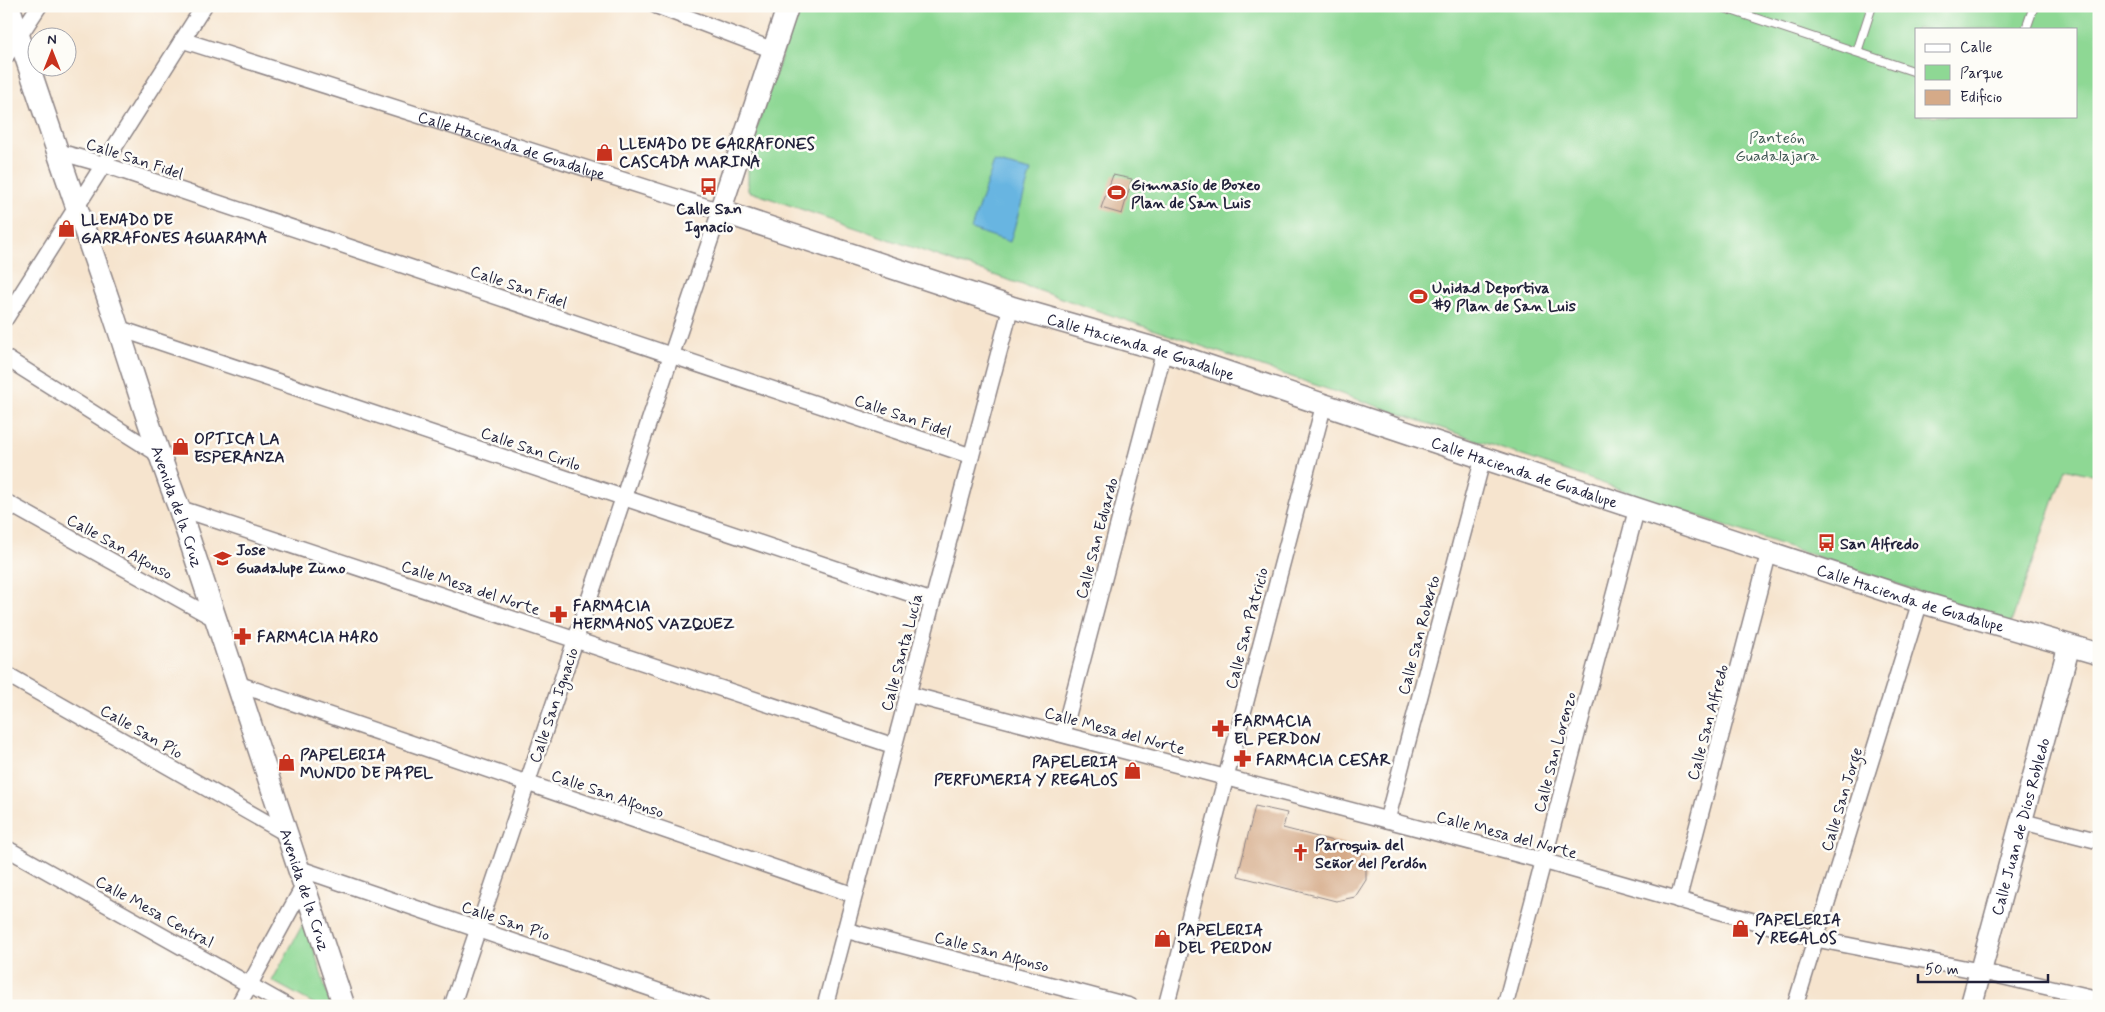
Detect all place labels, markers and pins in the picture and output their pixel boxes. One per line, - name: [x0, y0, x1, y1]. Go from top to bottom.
- place label: LLENADO DE GARRAFONES CASCADA MARINA: [619, 134, 816, 173]
- shop icon: LLENADO DE GARRAFONES CASCADA MARINA: [595, 142, 615, 162]
- place label: Gimnasio de Boxeo Plan de San Luis: [1131, 175, 1261, 214]
- bus stop icon: Calle San Ignacio: [699, 176, 719, 196]
- sports icon: Gimnasio de Boxeo Plan de San Luis: [1107, 183, 1127, 203]
- place label: Calle San Ignacio: [676, 199, 742, 239]
- place label: LLENADO DE GARRAFONES AGUARAMA: [81, 210, 268, 249]
- shop icon: LLENADO DE GARRAFONES AGUARAMA: [57, 218, 77, 238]
- place label: Unidad Deportiva #9 Plan de San Luis: [1431, 278, 1576, 317]
- sports icon: Unidad Deportiva #9 Plan de San Luis: [1408, 286, 1428, 306]
- place label: OPTICA LA ESPERANZA: [194, 429, 285, 468]
- shop icon: OPTICA LA ESPERANZA: [170, 437, 190, 457]
- bus stop icon: San Alfredo: [1816, 533, 1836, 553]
- place label: San Alfredo: [1840, 534, 1919, 555]
- place label: Jose Guadalupe Zuno: [236, 540, 346, 579]
- school or university icon: Jose Guadalupe Zuno: [212, 548, 232, 568]
- place label: FARMACIA HERMANOS VAZQUEZ: [573, 596, 735, 635]
- pharmacy icon: FARMACIA HERMANOS VAZQUEZ: [549, 604, 569, 624]
- pharmacy icon: FARMACIA HARO: [233, 626, 253, 646]
- place label: FARMACIA HARO: [257, 627, 379, 648]
- place label: FARMACIA EL PERDON: [1234, 711, 1321, 750]
- pharmacy icon: FARMACIA EL PERDON: [1210, 719, 1230, 739]
- place label: PAPELERIA MUND0 DE PAPEL: [300, 745, 434, 784]
- pharmacy icon: FARMACIA CESAR: [1232, 749, 1252, 769]
- place label: FARMACIA CESAR: [1256, 750, 1390, 771]
- place label: PAPELERIA PERFUMERIA Y REGALOS: [934, 752, 1119, 791]
- shop icon: PAPELERIA MUND0 DE PAPEL: [276, 753, 296, 773]
- shop icon: PAPELERIA PERFUMERIA Y REGALOS: [1122, 760, 1142, 780]
- place label: Parroquia del Señor del Perdón: [1315, 835, 1427, 874]
- church icon: Parroquia del Señor del Perdón: [1291, 843, 1311, 863]
- place label: PAPELERIA Y REGALOS: [1755, 910, 1841, 949]
- shop icon: PAPELERIA Y REGALOS: [1731, 918, 1751, 938]
- place label: PAPELERIA DEL PERDON: [1177, 920, 1272, 959]
- shop icon: PAPELERIA DEL PERDON: [1153, 928, 1173, 948]

